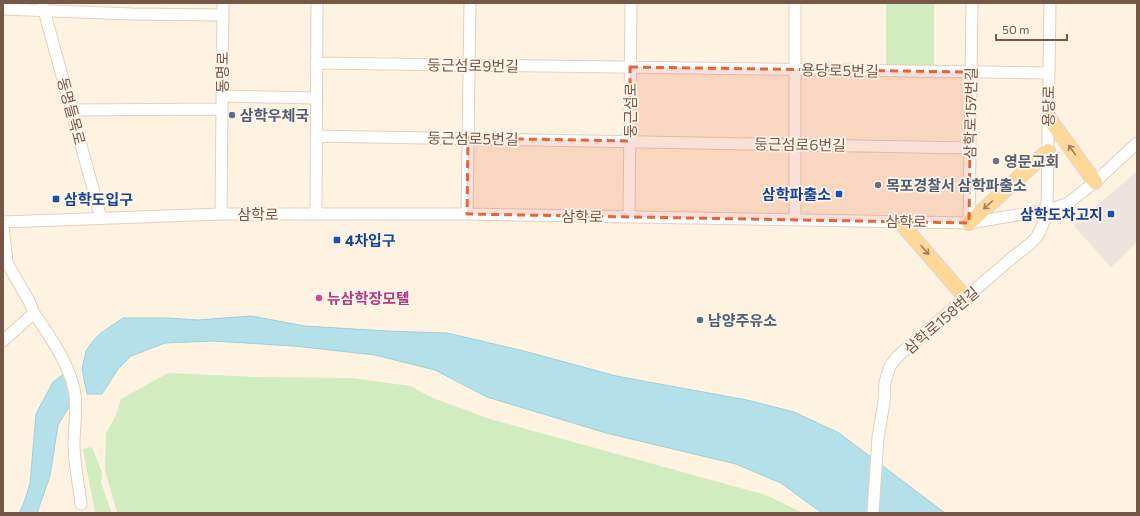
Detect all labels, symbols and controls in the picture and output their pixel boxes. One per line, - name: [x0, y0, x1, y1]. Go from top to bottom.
- scale bar: [996, 16, 1067, 42]
- text: 50 m: [1002, 22, 1030, 36]
- street label: 동명로: [213, 51, 231, 93]
- street label: 둥근섬로9번길: [427, 55, 519, 75]
- street label: 용당로5번길: [801, 60, 879, 80]
- street label: 삼학로157번길: [960, 67, 980, 159]
- street label: 동명들목로: [54, 75, 90, 147]
- street label: 둥근섬로: [621, 82, 639, 138]
- street label: 용당로: [1039, 85, 1057, 127]
- place label: 삼학우체국: [240, 106, 309, 124]
- marker: 삼학우체국: [227, 110, 237, 120]
- street label: 둥근섬로5번길: [427, 128, 519, 148]
- street label: 둥근섬로6번길: [754, 134, 846, 154]
- one-way arrow: [1068, 145, 1076, 156]
- place label: 영문교회: [1004, 152, 1059, 170]
- marker: 영문교회: [991, 156, 1001, 166]
- place label: 목포경찰서 삼학파출소: [886, 176, 1027, 194]
- marker: 목포경찰서 삼학파출소: [873, 180, 883, 190]
- place label: 삼학파출소: [762, 185, 831, 203]
- marker: 삼학파출소: [834, 189, 844, 199]
- place label: 삼학도입구: [64, 190, 133, 208]
- marker: 삼학도입구: [51, 194, 61, 204]
- one-way arrow: [983, 200, 993, 210]
- street label: 삼학로: [237, 205, 279, 223]
- place label: 삼학도차고지: [1020, 205, 1103, 223]
- street label: 삼학로: [561, 207, 603, 225]
- marker: 삼학도차고지: [1106, 209, 1116, 219]
- street label: 삼학로: [885, 212, 927, 230]
- place label: 4차입구: [345, 231, 396, 249]
- marker: 4차입구: [332, 235, 342, 245]
- one-way arrow: [920, 245, 929, 256]
- street label: 삼학로158번길: [900, 283, 982, 357]
- place label: 뉴삼학장모텔: [327, 289, 410, 307]
- marker: 뉴삼학장모텔: [314, 293, 324, 303]
- place label: 남양주유소: [708, 311, 777, 329]
- marker: 남양주유소: [695, 315, 705, 325]

